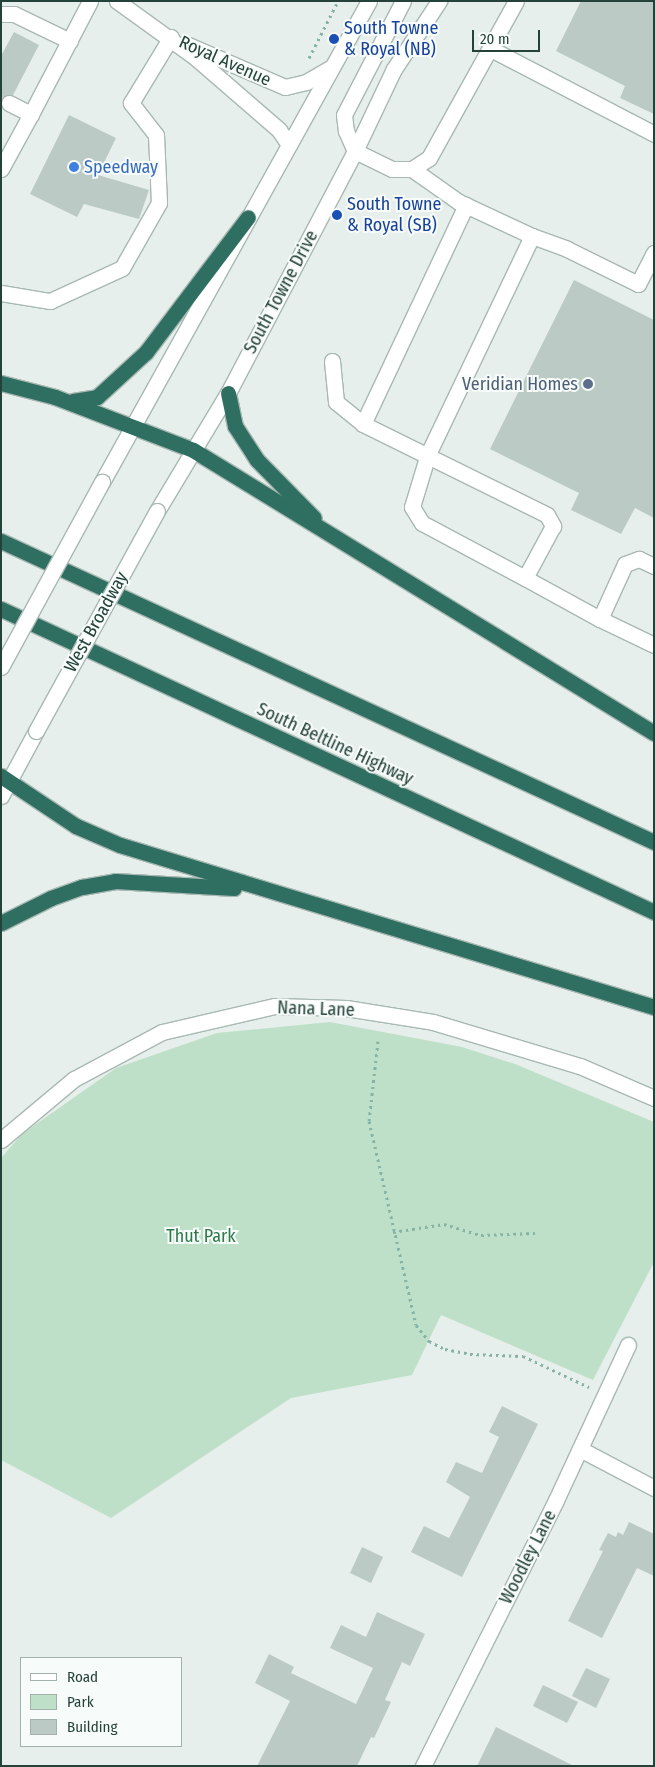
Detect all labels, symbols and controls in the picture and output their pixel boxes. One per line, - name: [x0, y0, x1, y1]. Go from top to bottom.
- place label: South Towne & Royal (NB): [344, 18, 438, 60]
- scale bar: [475, 20, 542, 52]
- text: 20 m: [480, 30, 510, 48]
- street label: Royal Avenue: [176, 31, 274, 91]
- marker: South Towne & Royal (NB): [328, 33, 340, 45]
- place label: Speedway: [84, 156, 158, 178]
- marker: Speedway: [68, 161, 80, 173]
- place label: South Towne & Royal (SB): [347, 194, 441, 236]
- marker: South Towne & Royal (SB): [331, 209, 343, 221]
- street label: South Towne Drive: [239, 227, 323, 357]
- place label: Veridian Homes: [462, 373, 578, 395]
- marker: Veridian Homes: [582, 378, 594, 390]
- street label: West Broadway: [60, 568, 132, 676]
- street label: South Beltline Highway: [253, 698, 417, 790]
- street label: Nana Lane: [277, 997, 355, 1021]
- park label: Thut Park: [166, 1225, 236, 1247]
- street label: Woodley Lane: [495, 1506, 561, 1608]
- legend: [20, 1657, 182, 1747]
- text: Road: [67, 1668, 98, 1686]
- text: Park: [67, 1693, 94, 1711]
- text: Building: [67, 1718, 118, 1736]

